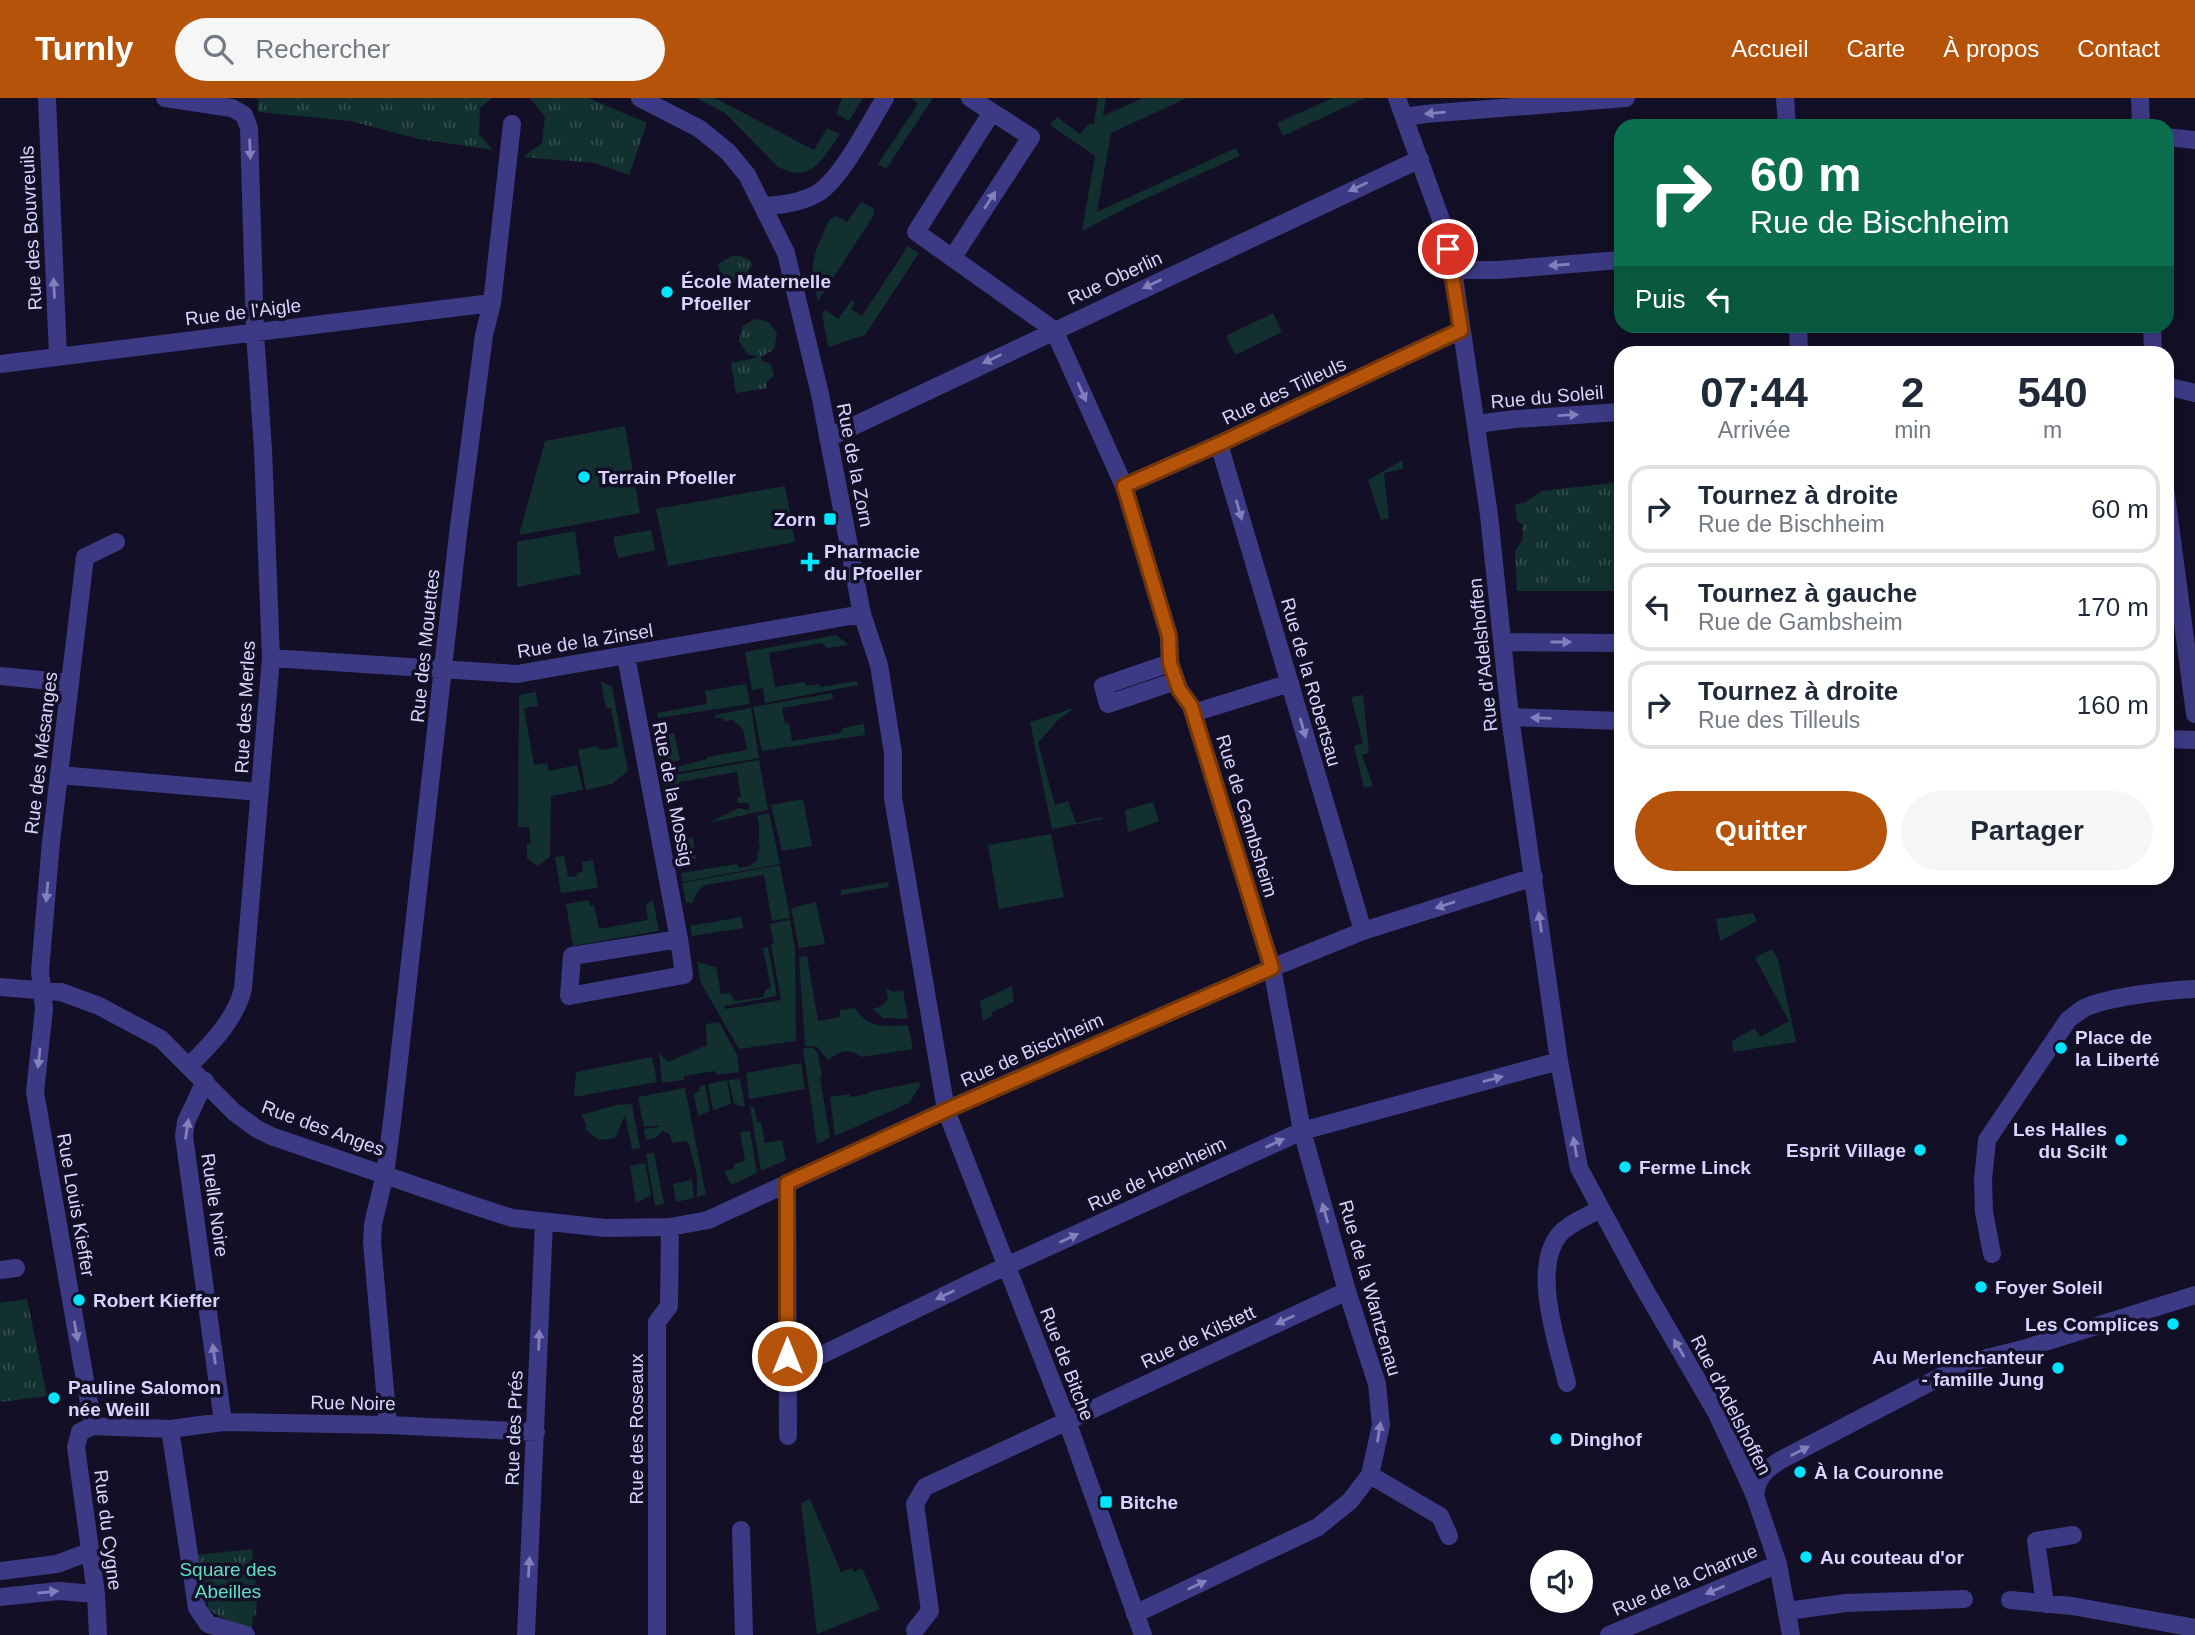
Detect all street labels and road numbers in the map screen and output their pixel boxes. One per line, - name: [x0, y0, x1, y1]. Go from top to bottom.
- street label: Rue des Bouvreuils: [16, 145, 46, 311]
- street label: Rue Oberlin: [1065, 247, 1165, 309]
- street label: Rue de l'Aigle: [184, 294, 302, 330]
- street label: Rue des Tilleuls: [1219, 353, 1349, 429]
- street label: Rue du Soleil: [1490, 382, 1604, 412]
- street label: Rue de la Zorn: [833, 401, 877, 529]
- street label: Rue des Mouettes: [406, 568, 444, 724]
- street label: Rue d'Adelshoffen: [1464, 577, 1502, 733]
- street label: Rue de la Robertsau: [1277, 595, 1345, 769]
- street label: Rue de la Zinsel: [516, 620, 654, 662]
- street label: Rue des Merles: [231, 640, 259, 774]
- street label: Rue des Mésanges: [21, 670, 61, 836]
- street label: Rue de la Mossig: [649, 720, 697, 868]
- street label: Rue de Gambsheim: [1212, 732, 1282, 900]
- street label: Rue de Bischheim: [957, 1009, 1107, 1091]
- street label: Rue des Anges: [259, 1096, 387, 1160]
- street label: Rue Louis Kieffer: [53, 1132, 99, 1279]
- street label: Rue de Hœnheim: [1085, 1133, 1229, 1215]
- street label: Ruelle Noire: [197, 1152, 233, 1258]
- street label: Rue de la Wantzenau: [1335, 1198, 1405, 1378]
- street label: Rue de Kilstett: [1138, 1301, 1259, 1373]
- street label: Rue de Bitche: [1036, 1305, 1098, 1423]
- street label: Rue d'Adelshoffen: [1687, 1331, 1775, 1479]
- street label: Rue des Roseaux: [626, 1353, 647, 1505]
- street label: Rue des Prés: [501, 1370, 527, 1486]
- street label: Rue Noire: [310, 1392, 396, 1414]
- street label: Rue du Cygne: [90, 1468, 126, 1592]
- street label: Rue de la Charrue: [1609, 1540, 1761, 1620]

